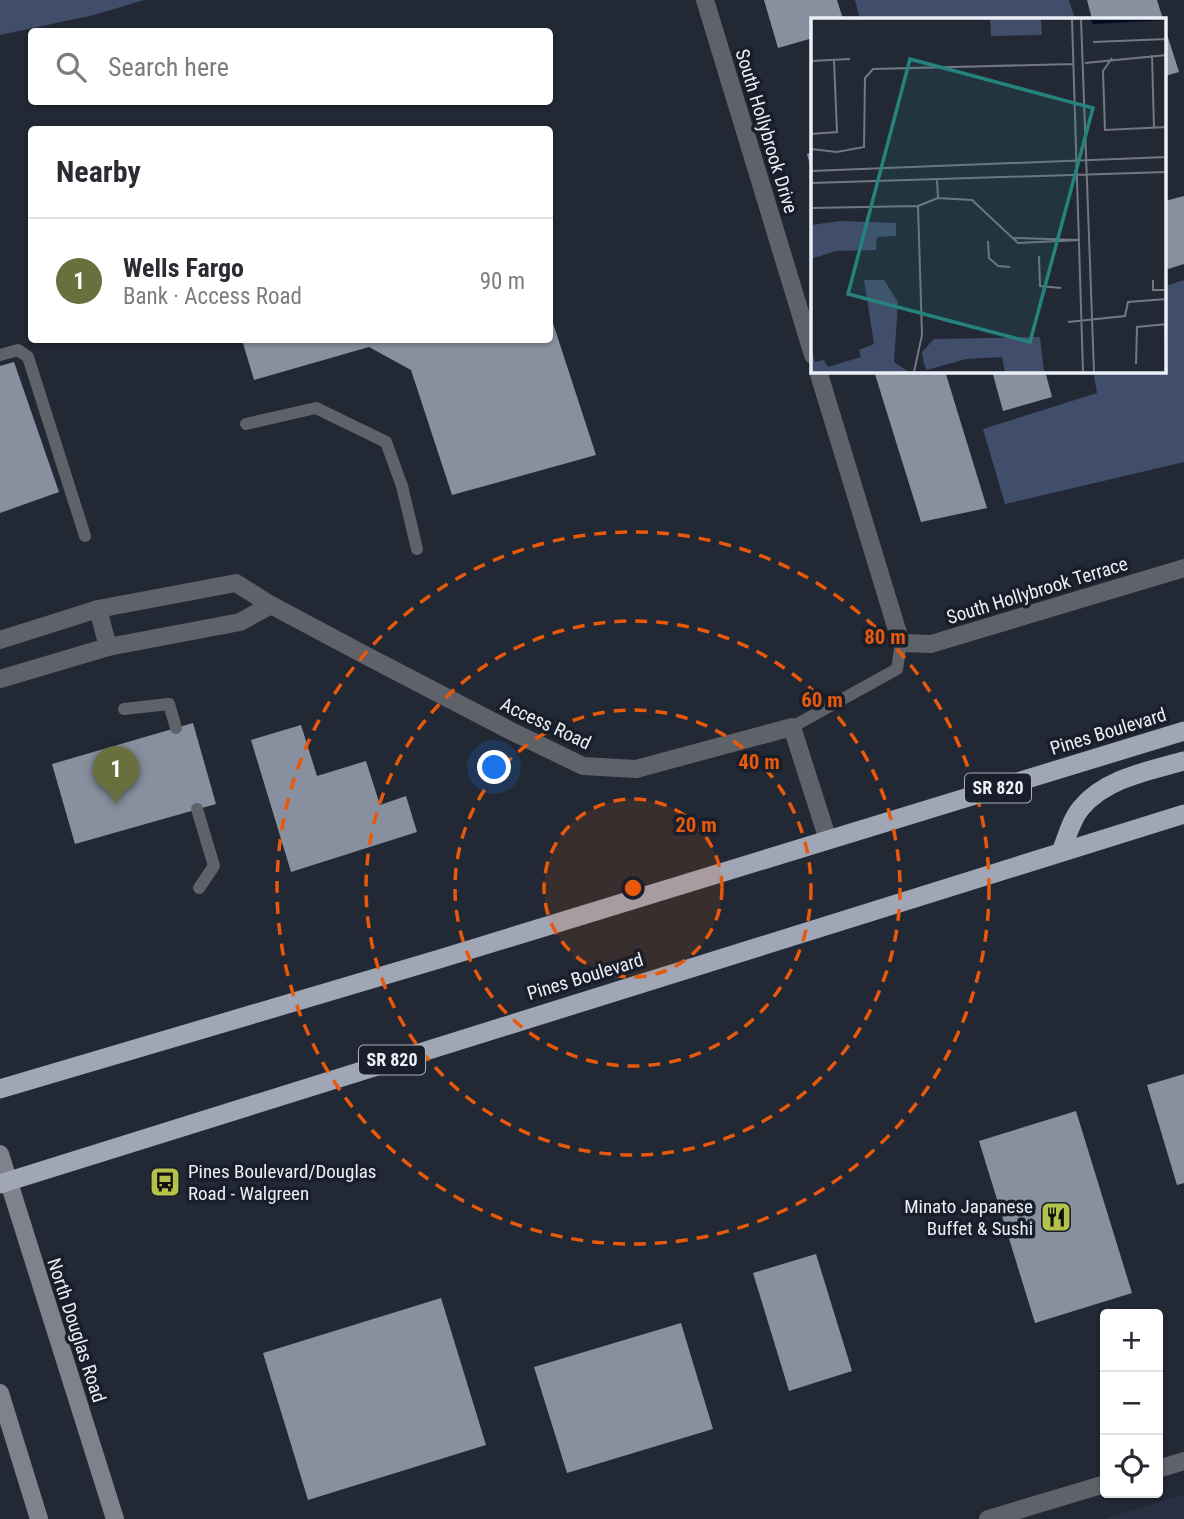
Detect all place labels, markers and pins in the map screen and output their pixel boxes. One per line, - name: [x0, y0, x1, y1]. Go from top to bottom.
- pin: 1: [93, 746, 139, 804]
- centre of rings: [621, 876, 645, 900]
- place label: Pines Boulevard/Douglas Road - Walgreen: [188, 1160, 377, 1205]
- bus stop icon: Pines Boulevard/Douglas Road - Walgreen: [148, 1165, 182, 1199]
- place label: Minato Japanese Buffet & Sushi: [904, 1195, 1033, 1240]
- restaurant icon: Minato Japanese Buffet & Sushi: [1039, 1200, 1073, 1234]

